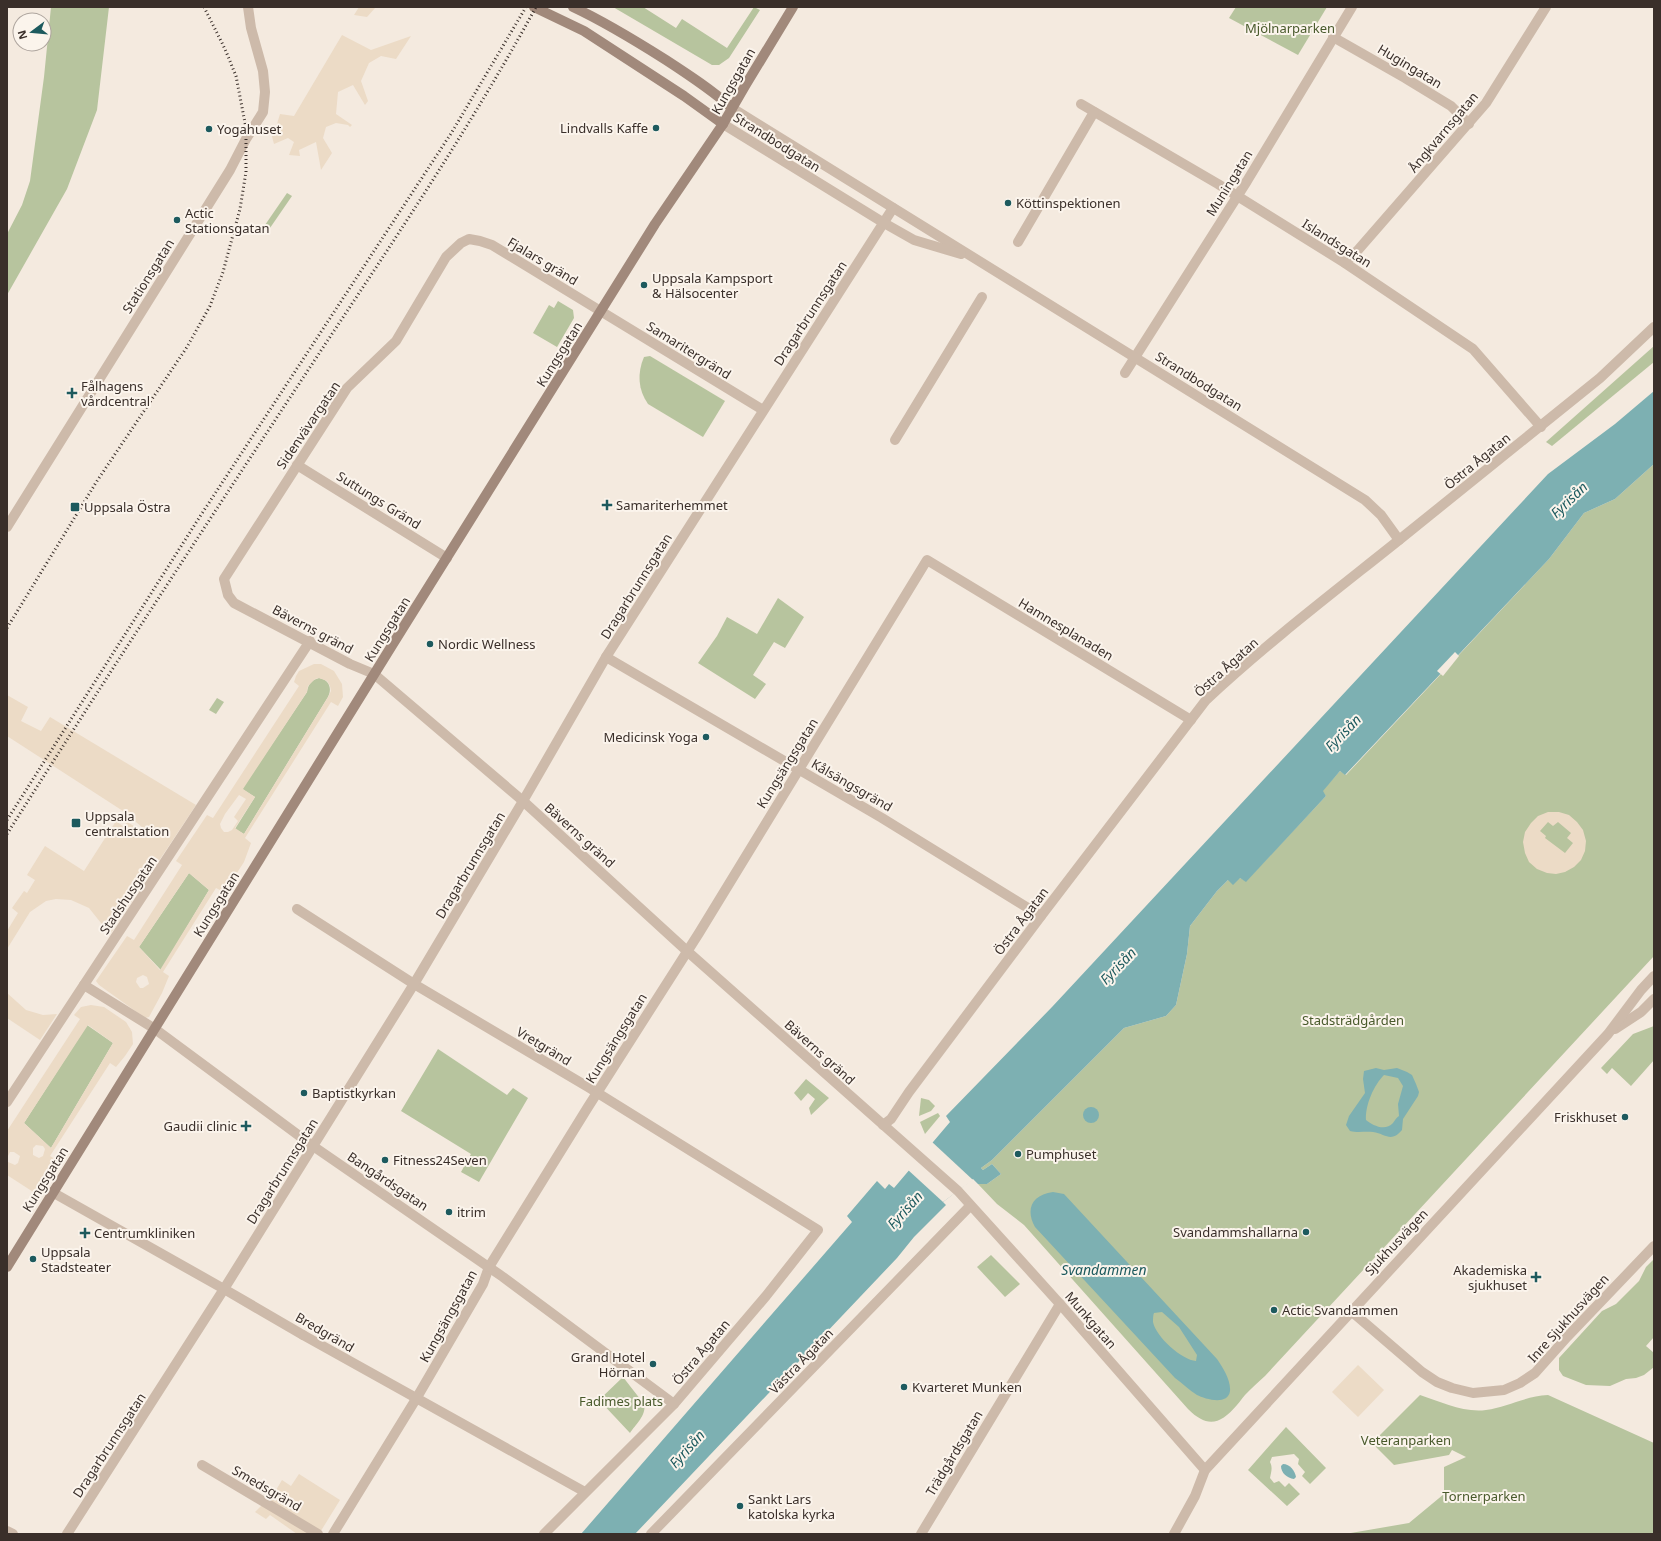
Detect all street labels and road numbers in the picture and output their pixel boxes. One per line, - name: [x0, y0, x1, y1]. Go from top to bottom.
- street label: Hugingatan: [1374, 40, 1446, 92]
- street label: Kungsgatan: [707, 45, 759, 117]
- street label: Ångkvarnsgatan: [1404, 88, 1482, 176]
- street label: Strandbodgatan: [730, 108, 824, 176]
- street label: Muningatan: [1202, 147, 1256, 219]
- street label: Islandsgatan: [1299, 214, 1375, 272]
- street label: Fjalars gränd: [504, 233, 582, 289]
- street label: Stationsgatan: [118, 235, 178, 317]
- street label: Dragarbrunnsgatan: [769, 257, 851, 369]
- street label: Samaritergränd: [643, 317, 735, 383]
- street label: Kungsgatan: [532, 318, 586, 390]
- street label: Strandbodgatan: [1152, 347, 1246, 415]
- street label: Sidenvävargatan: [272, 378, 344, 472]
- street label: Östra Ågatan: [1440, 429, 1514, 493]
- street label: Suttungs Gränd: [333, 467, 425, 533]
- street label: Dragarbrunnsgatan: [596, 530, 676, 642]
- street label: Kungsgatan: [360, 593, 414, 665]
- street label: Hamnesplanaden: [1015, 593, 1117, 665]
- street label: Bäverns gränd: [269, 600, 357, 658]
- street label: Östra Ågatan: [1190, 633, 1262, 701]
- street label: Kungsängsgatan: [752, 714, 822, 812]
- street label: Kålsängsgränd: [808, 754, 896, 816]
- street label: Bäverns gränd: [541, 798, 619, 872]
- street label: Dragarbrunnsgatan: [431, 808, 509, 922]
- street label: Stadshusgatan: [95, 852, 161, 938]
- street label: Kungsgatan: [189, 868, 243, 940]
- street label: Östra Ågatan: [990, 883, 1052, 959]
- street label: Kungsängsgatan: [581, 989, 651, 1087]
- street label: Bäverns gränd: [781, 1015, 859, 1089]
- street label: Vretgränd: [513, 1023, 575, 1069]
- street label: Dragarbrunnsgatan: [242, 1115, 322, 1227]
- street label: Kungsgatan: [18, 1143, 72, 1215]
- street label: Bangårdsgatan: [344, 1147, 432, 1215]
- street label: Sjukhusvägen: [1360, 1205, 1432, 1279]
- street label: Kungsängsgatan: [415, 1267, 481, 1365]
- street label: Inre Sjukhusvägen: [1523, 1270, 1613, 1366]
- street label: Munkgatan: [1061, 1288, 1121, 1352]
- street label: Bredgränd: [292, 1308, 358, 1356]
- street label: Östra Ågatan: [668, 1315, 734, 1389]
- street label: Västra Ågatan: [765, 1324, 837, 1398]
- street label: Dragarbrunnsgatan: [68, 1389, 150, 1501]
- street label: Trädgårdsgatan: [921, 1407, 987, 1499]
- street label: Smedsgränd: [229, 1461, 305, 1515]

